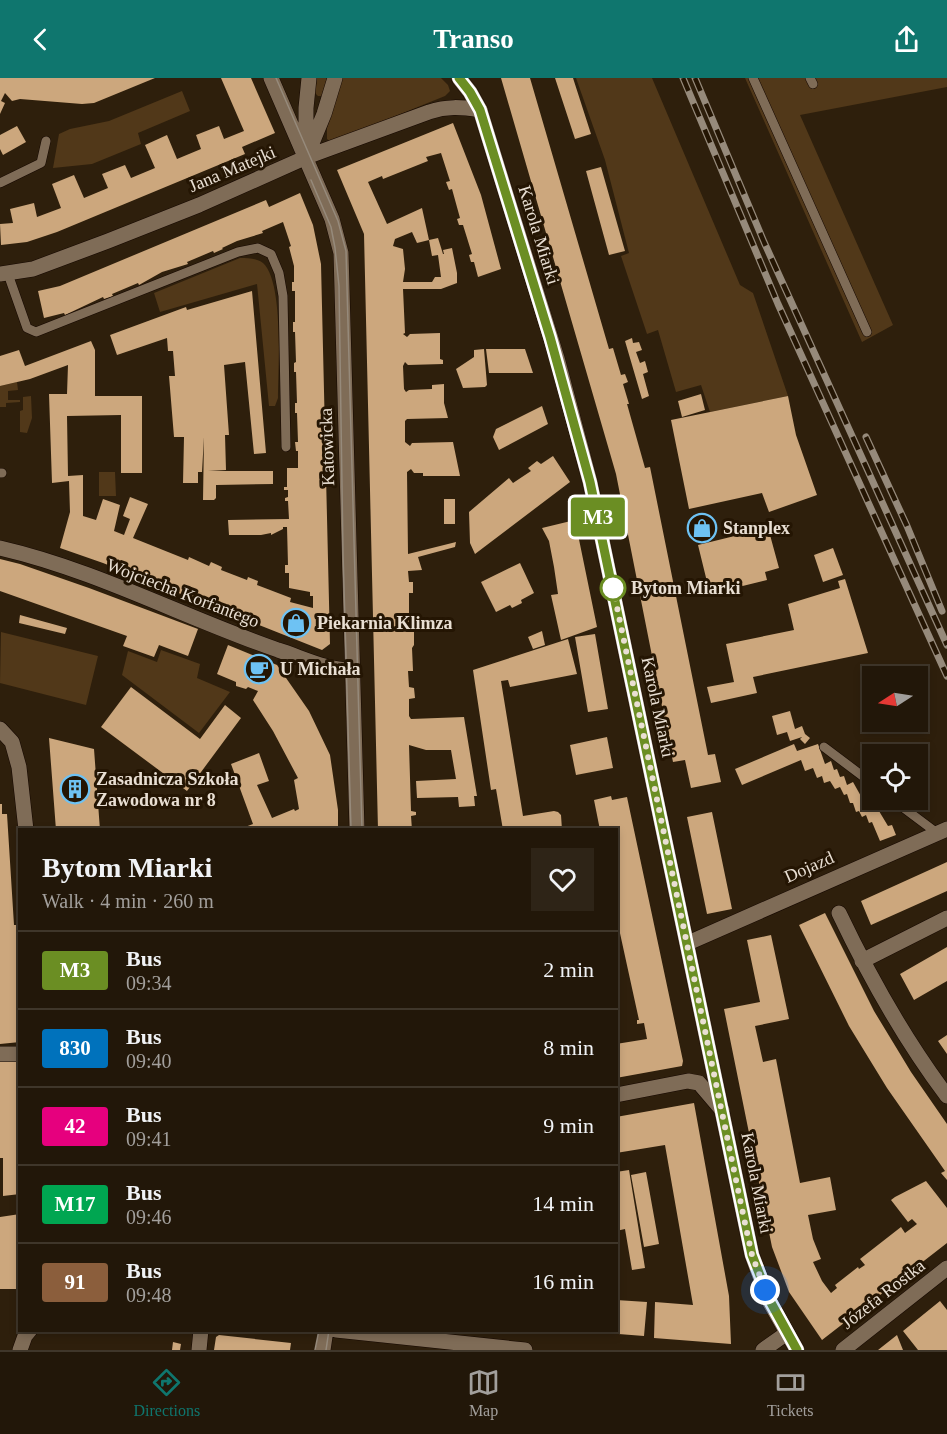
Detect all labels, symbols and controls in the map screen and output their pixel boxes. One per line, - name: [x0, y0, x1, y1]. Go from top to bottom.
- icon: back: [24, 23, 57, 56]
- icon: share: [890, 23, 923, 56]
- text: Transo: [433, 24, 514, 54]
- street label: Jana Matejki: [186, 142, 278, 196]
- street label: Karola Miarki: [514, 183, 564, 287]
- street label: Katowicka: [316, 408, 338, 486]
- line badge: M3: [571, 498, 625, 536]
- text: M3: [583, 505, 613, 529]
- shop icon: Stanplex: [686, 512, 718, 544]
- place label: Stanplex: [723, 518, 790, 538]
- street label: Wojciecha Korfantego: [104, 555, 262, 631]
- marker: Bytom Miarki: [600, 575, 626, 601]
- place label: Bytom Miarki: [631, 578, 741, 598]
- shop icon: Piekarnia Klimza: [280, 607, 312, 639]
- place label: Piekarnia Klimza: [317, 613, 452, 633]
- cafe icon: U Michała: [243, 653, 275, 685]
- street label: Karola Miarki: [638, 655, 678, 759]
- place label: U Michała: [280, 659, 361, 679]
- north arrow: [862, 666, 928, 732]
- map controls: [862, 666, 928, 810]
- button: locate: [862, 744, 928, 810]
- place label: Zasadnicza Szkoła Zawodowa nr 8: [96, 769, 239, 810]
- building icon: Zasadnicza Szkoła Zawodowa nr 8: [59, 773, 91, 805]
- street label: Dojazd: [781, 847, 837, 887]
- button: heart: [531, 848, 594, 911]
- text: Bytom Miarki: [42, 852, 212, 883]
- text: Walk · 4 min · 260 m: [42, 890, 214, 912]
- text: Bus: [126, 946, 161, 971]
- text: 2 min: [543, 957, 594, 982]
- text: M3: [60, 958, 90, 982]
- text: 09:34: [126, 972, 172, 994]
- text: Bus: [126, 1024, 161, 1049]
- text: 8 min: [543, 1035, 594, 1060]
- text: 830: [59, 1036, 91, 1060]
- text: 09:40: [126, 1050, 172, 1072]
- text: Bus: [126, 1102, 161, 1127]
- text: 9 min: [543, 1113, 594, 1138]
- text: 42: [65, 1114, 86, 1138]
- text: 09:41: [126, 1128, 172, 1150]
- street label: Karola Miarki: [737, 1131, 777, 1235]
- text: Bus: [126, 1180, 161, 1205]
- text: 14 min: [532, 1191, 594, 1216]
- text: M17: [55, 1192, 95, 1216]
- text: 09:46: [126, 1206, 172, 1228]
- street label: Józefa Rostka: [837, 1255, 929, 1333]
- text: Bus: [126, 1258, 161, 1283]
- text: 16 min: [532, 1269, 594, 1294]
- text: 91: [65, 1270, 86, 1294]
- your location: [750, 1275, 780, 1305]
- text: 09:48: [126, 1284, 172, 1306]
- tab: Directions: [133, 1366, 200, 1420]
- tab: Map: [467, 1366, 500, 1420]
- tab: Tickets: [767, 1366, 814, 1420]

